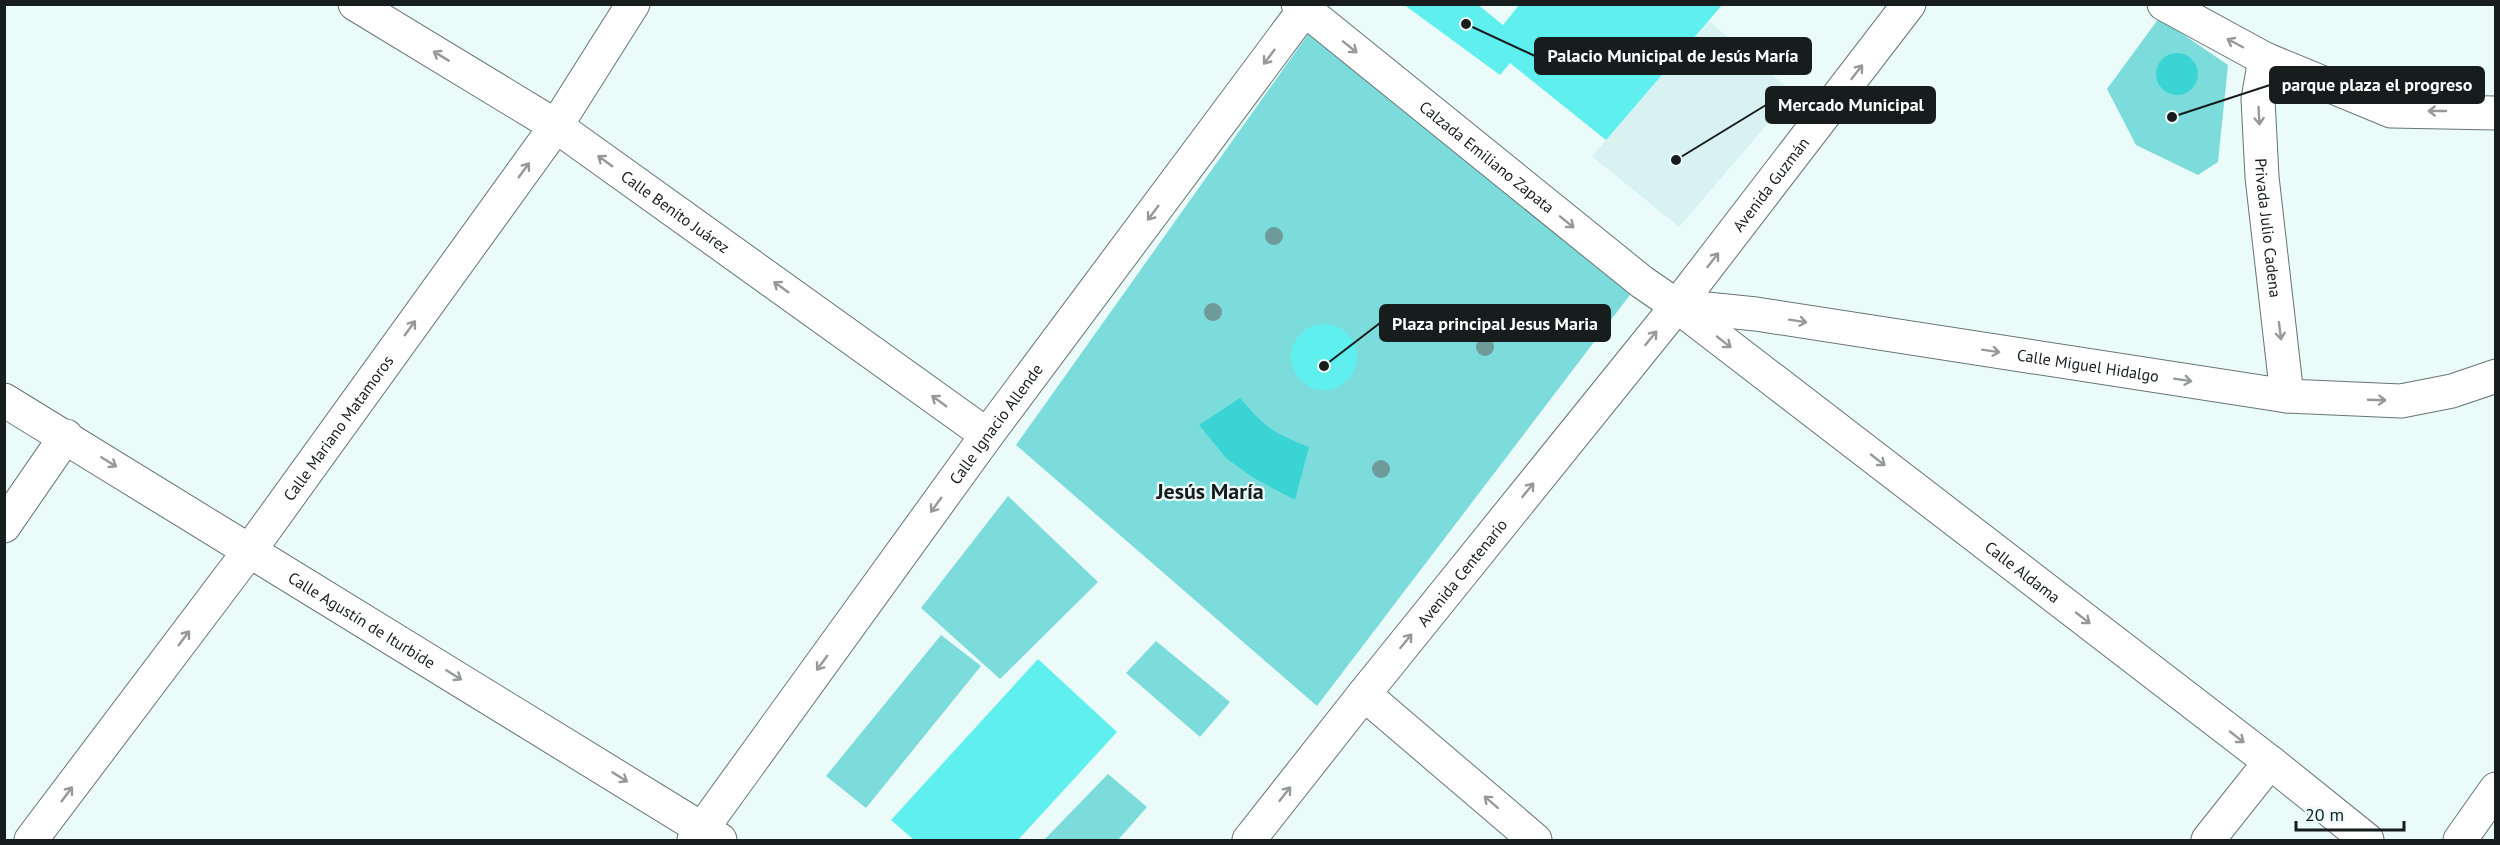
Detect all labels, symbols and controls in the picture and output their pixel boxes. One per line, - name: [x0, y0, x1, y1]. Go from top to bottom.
- one-way arrow: [2227, 37, 2245, 48]
- callout: Palacio Municipal de Jesús María: [1535, 38, 1811, 74]
- one-way arrow: [1342, 40, 1357, 54]
- text: Palacio Municipal de Jesús María: [1547, 44, 1799, 67]
- one-way arrow: [1263, 49, 1276, 65]
- one-way arrow: [433, 50, 450, 62]
- one-way arrow: [1851, 64, 1864, 80]
- callout: parque plaza el progreso: [2270, 67, 2484, 103]
- text: parque plaza el progreso: [2282, 73, 2473, 96]
- callout: Mercado Municipal: [1766, 87, 1935, 123]
- text: Mercado Municipal: [1778, 93, 1925, 116]
- street label: Calzada Emiliano Zapata: [1415, 96, 1559, 217]
- one-way arrow: [2428, 105, 2448, 117]
- one-way arrow: [2253, 106, 2264, 126]
- street label: Avenida Guzmán: [1728, 133, 1813, 235]
- one-way arrow: [598, 155, 614, 167]
- street label: Privada Julio Cadena: [2251, 158, 2286, 299]
- one-way arrow: [518, 162, 531, 178]
- street label: Calle Benito Juárez: [617, 166, 734, 257]
- one-way arrow: [1146, 205, 1159, 221]
- one-way arrow: [1559, 216, 1575, 229]
- one-way arrow: [1707, 252, 1719, 268]
- one-way arrow: [773, 281, 789, 293]
- callout: Plaza principal Jesus Maria: [1380, 305, 1610, 341]
- text: Plaza principal Jesus Maria: [1392, 312, 1598, 335]
- one-way arrow: [1787, 315, 1807, 326]
- one-way arrow: [404, 320, 416, 336]
- one-way arrow: [2275, 321, 2286, 341]
- one-way arrow: [1645, 330, 1658, 346]
- one-way arrow: [1715, 335, 1731, 348]
- street label: Calle Miguel Hidalgo: [2016, 344, 2160, 386]
- one-way arrow: [1980, 345, 2000, 356]
- street label: Calle Mariano Matamoros: [279, 351, 398, 505]
- street label: Calle Ignacio Allende: [945, 360, 1047, 488]
- one-way arrow: [2173, 375, 2193, 386]
- one-way arrow: [932, 395, 948, 407]
- one-way arrow: [2366, 395, 2386, 406]
- one-way arrow: [1870, 454, 1886, 467]
- one-way arrow: [100, 457, 117, 469]
- district label: Jesús María: [1155, 477, 1264, 505]
- one-way arrow: [1522, 482, 1535, 498]
- one-way arrow: [930, 496, 943, 512]
- street label: Avenida Centenario: [1413, 515, 1511, 630]
- street label: Calle Aldama: [1981, 537, 2064, 607]
- street label: Calle Agustín de Iturbide: [285, 567, 439, 673]
- one-way arrow: [2074, 611, 2090, 624]
- one-way arrow: [177, 630, 190, 646]
- one-way arrow: [1399, 634, 1412, 650]
- one-way arrow: [816, 655, 829, 671]
- one-way arrow: [445, 668, 462, 681]
- one-way arrow: [2229, 730, 2245, 743]
- one-way arrow: [611, 771, 628, 783]
- one-way arrow: [60, 786, 73, 802]
- one-way arrow: [1278, 787, 1291, 803]
- scale bar: [2296, 794, 2404, 832]
- one-way arrow: [1483, 796, 1499, 809]
- text: 20 m: [2305, 803, 2344, 826]

